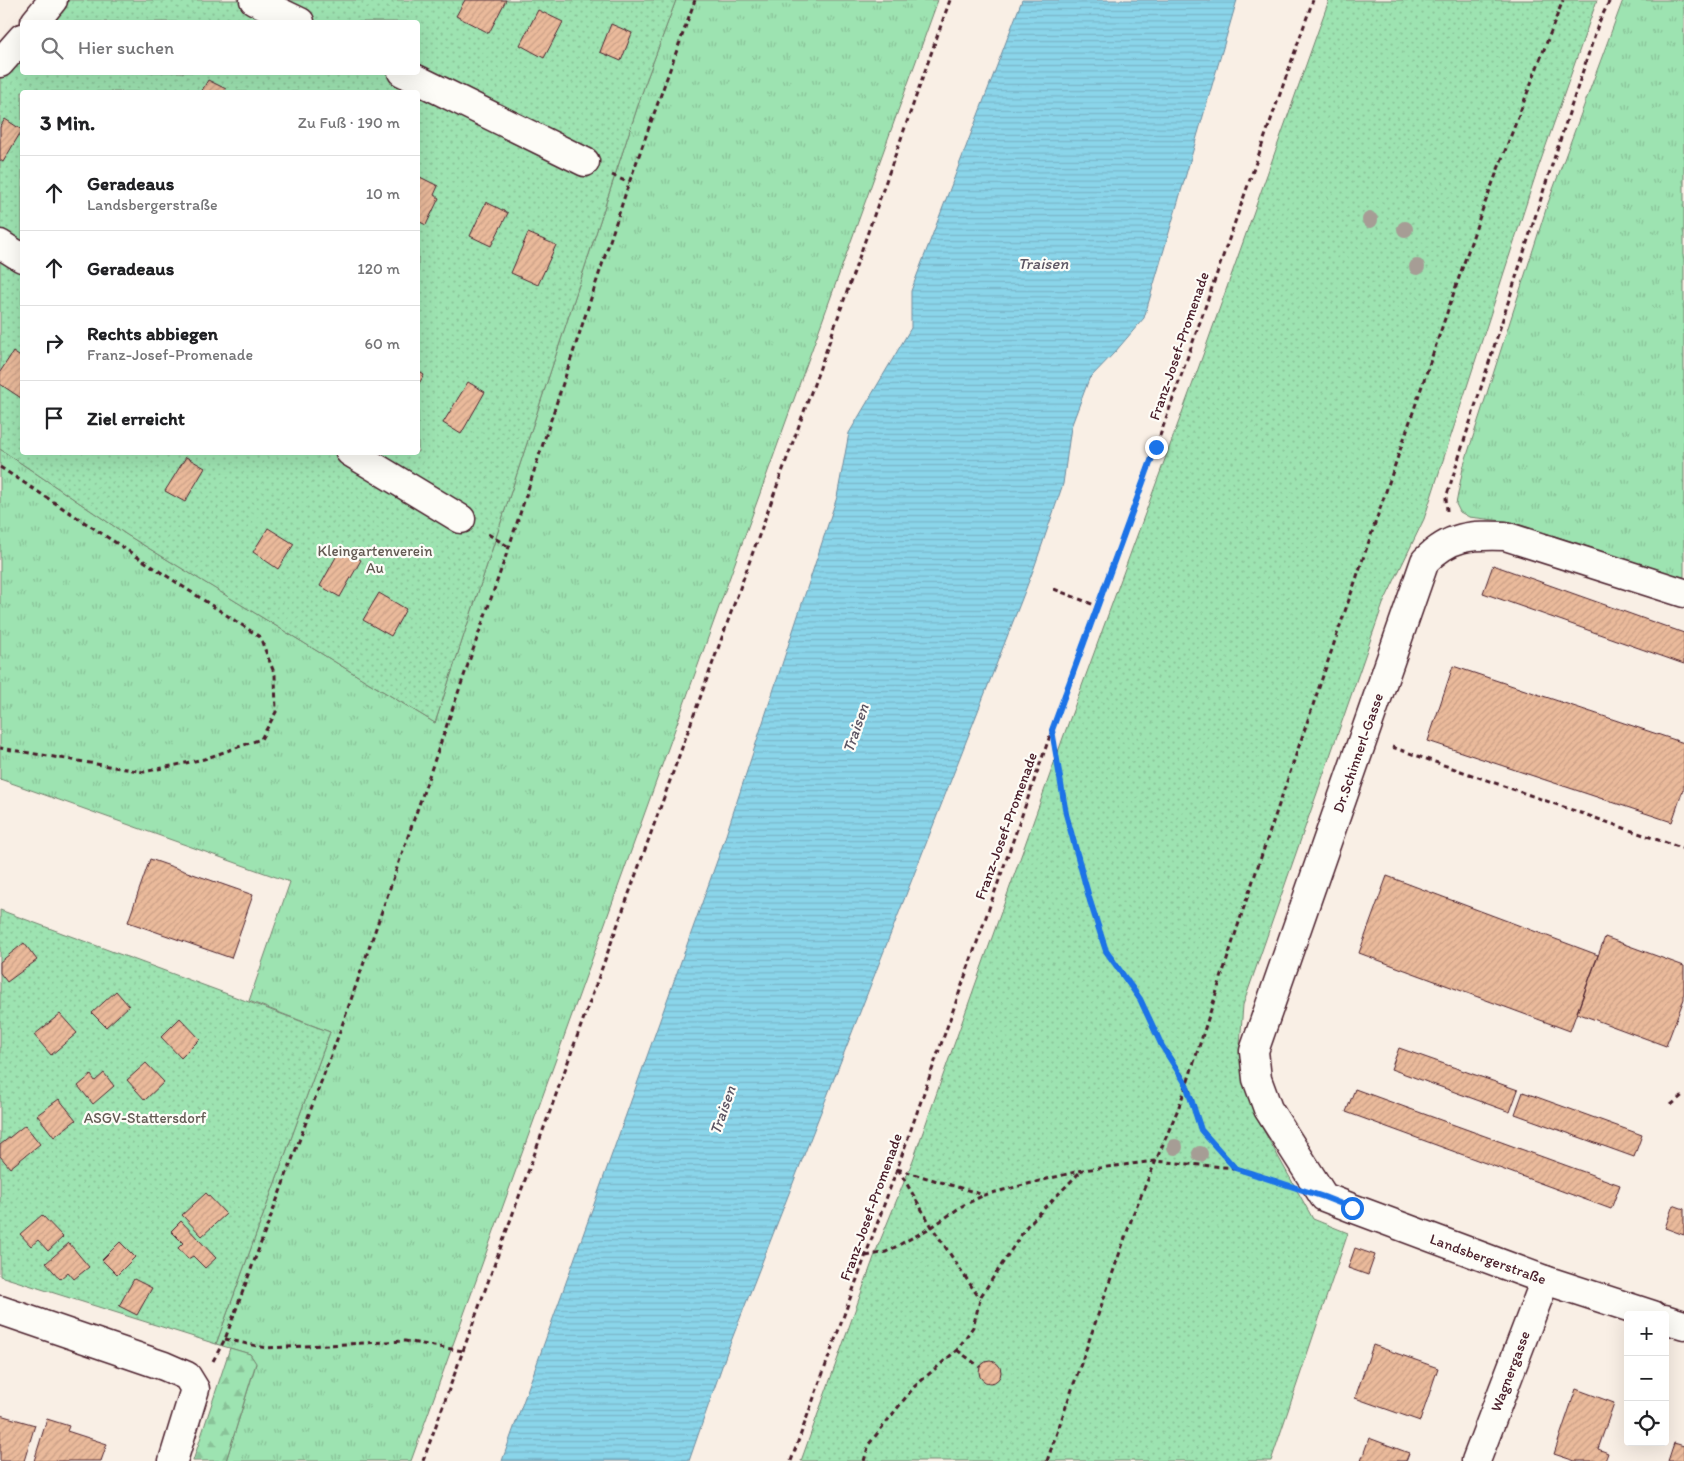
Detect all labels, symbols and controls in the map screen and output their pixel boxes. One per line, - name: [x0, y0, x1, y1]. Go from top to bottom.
- search box: [20, 20, 420, 75]
- icon: search: [38, 34, 66, 62]
- text: Hier suchen: [78, 36, 174, 59]
- text: 3 Min.: [40, 110, 95, 135]
- text: Zu Fuß · 190 m: [298, 113, 400, 132]
- text: Geradeaus: [87, 172, 174, 195]
- icon: ahead: [40, 179, 68, 207]
- text: 10 m: [366, 184, 400, 203]
- text: Landsbergerstraße: [87, 195, 218, 214]
- icon: ahead: [40, 254, 68, 282]
- water label: Traisen: [1018, 254, 1069, 273]
- text: Geradeaus: [87, 257, 174, 280]
- text: 120 m: [357, 259, 400, 278]
- street label: Franz-Josef-Promenade: [1145, 269, 1213, 423]
- text: Rechts abbiegen: [87, 322, 218, 345]
- icon: right: [40, 329, 68, 357]
- text: 60 m: [365, 334, 400, 353]
- text: Franz-Josef-Promenade: [87, 345, 253, 364]
- icon: arrive: [40, 404, 68, 432]
- text: Ziel erreicht: [87, 407, 185, 430]
- route end: [1145, 436, 1168, 459]
- park label: Kleingartenverein Au: [318, 542, 433, 577]
- street label: Dr.Schinnerl-Gasse: [1329, 691, 1387, 815]
- water label: Traisen: [838, 700, 873, 755]
- street label: Franz-Josef-Promenade: [971, 750, 1041, 902]
- water label: Traisen: [705, 1082, 740, 1137]
- park label: ASGV-Stattersdorf: [84, 1109, 207, 1127]
- street label: Franz-Josef-Promenade: [836, 1131, 906, 1283]
- route start: [1341, 1197, 1364, 1220]
- street label: Landsbergerstraße: [1427, 1230, 1549, 1288]
- map controls: [1624, 1311, 1669, 1446]
- button: +: [1624, 1311, 1669, 1356]
- street label: Wagnergasse: [1487, 1328, 1534, 1414]
- button: −: [1624, 1356, 1669, 1401]
- button: locate: [1624, 1401, 1669, 1446]

